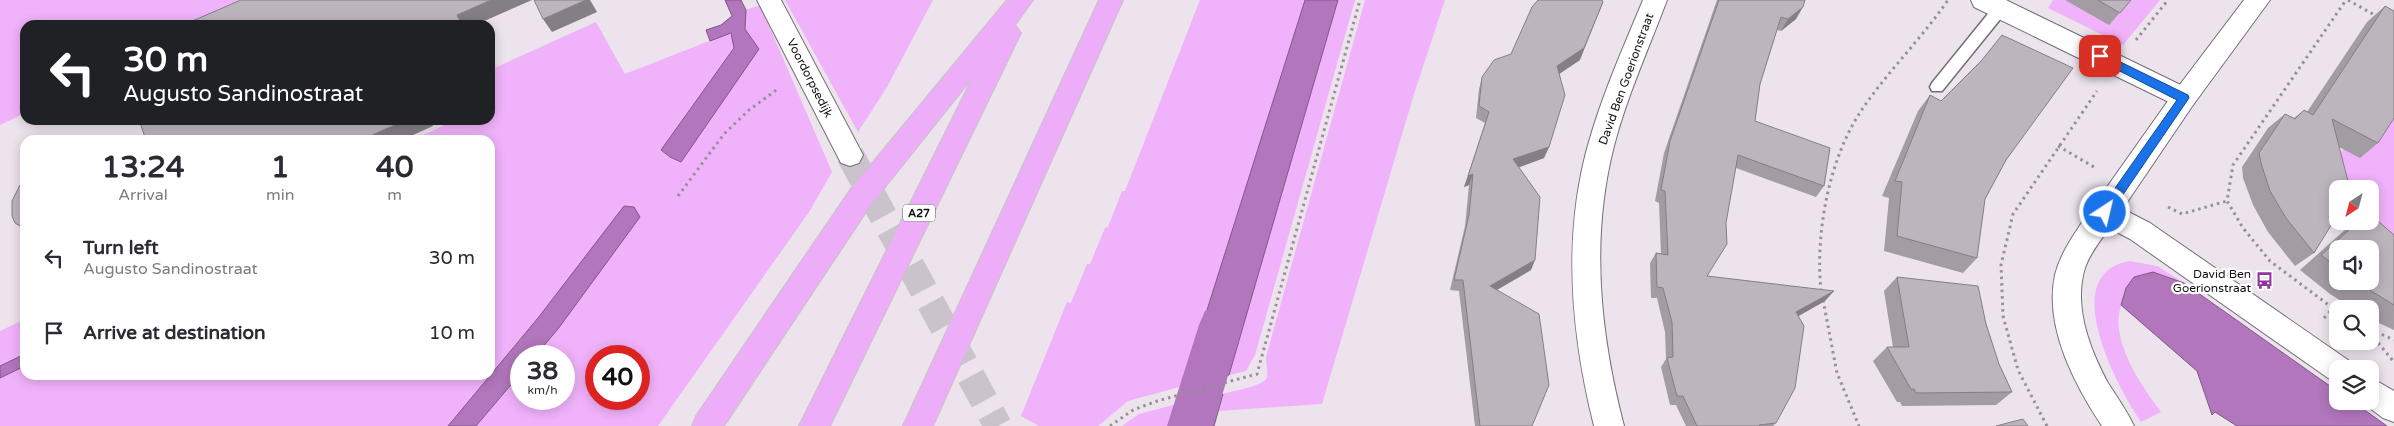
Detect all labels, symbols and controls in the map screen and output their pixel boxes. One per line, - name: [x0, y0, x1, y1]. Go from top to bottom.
- street label: David Ben Goerionstraat: [1596, 11, 1657, 147]
- pin: [2079, 35, 2121, 77]
- street label: Voordorpsedijk: [784, 36, 836, 120]
- text: 30 m: [123, 39, 208, 81]
- icon: left: [40, 40, 105, 105]
- icon: arrive: [2086, 42, 2114, 70]
- text: Augusto Sandinostraat: [123, 81, 363, 107]
- text: 13:24: [101, 149, 185, 186]
- text: 1: [271, 149, 290, 186]
- text: 40: [376, 149, 414, 186]
- north arrow: [2329, 180, 2379, 230]
- map controls: [2329, 180, 2379, 410]
- text: Arrival: [118, 185, 168, 205]
- text: min: [266, 185, 294, 205]
- text: m: [387, 185, 402, 205]
- position arrow: [2078, 185, 2130, 237]
- road number: A27: [903, 204, 935, 222]
- text: Turn left: [83, 237, 159, 259]
- button: sound: [2329, 240, 2379, 290]
- icon: left: [40, 244, 68, 272]
- text: 30 m: [429, 247, 475, 269]
- text: Augusto Sandinostraat: [83, 259, 258, 279]
- place label: David Ben Goerionstraat: [2173, 267, 2251, 295]
- bus stop icon: David Ben Goerionstraat: [2255, 271, 2275, 291]
- button: search: [2329, 300, 2379, 350]
- icon: arrive: [40, 319, 68, 347]
- text: Arrive at destination: [83, 322, 266, 344]
- text: 10 m: [429, 322, 475, 344]
- speed limit sign: 40: [585, 345, 650, 410]
- text: 38: [527, 356, 558, 386]
- button: layers: [2329, 360, 2379, 410]
- text: km/h: [527, 383, 558, 397]

